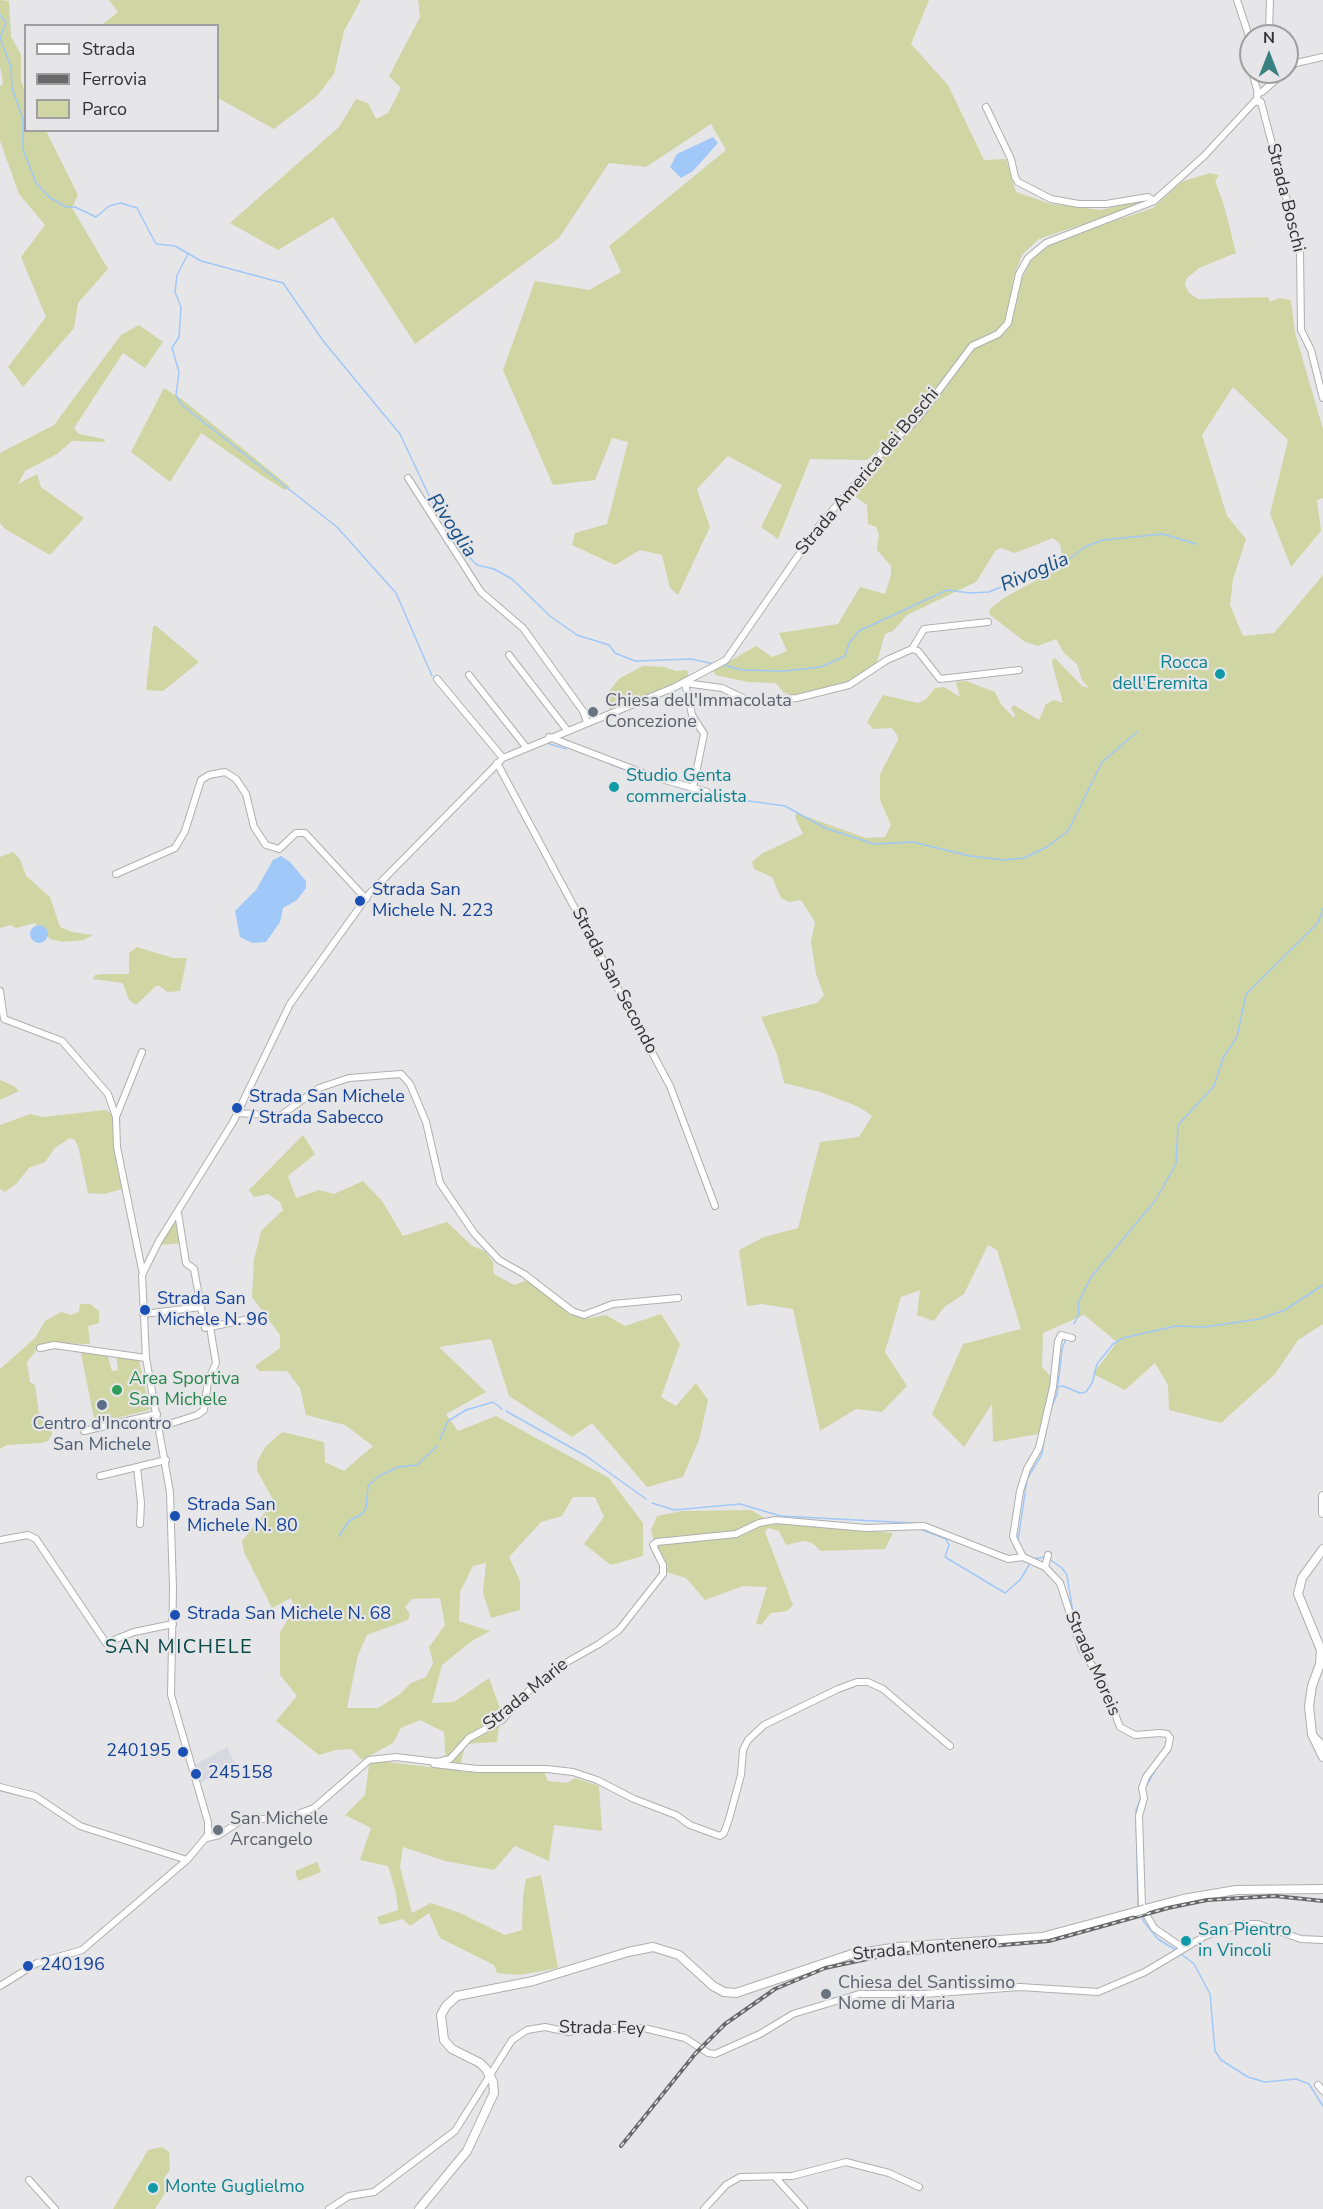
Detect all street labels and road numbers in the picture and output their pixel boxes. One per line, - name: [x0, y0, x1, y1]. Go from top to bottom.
- street label: Strada Boschi: [1261, 141, 1309, 255]
- street label: Strada America dei Boschi: [792, 384, 944, 560]
- street label: Strada San Secondo: [566, 904, 662, 1058]
- street label: Strada Moreis: [1059, 1608, 1125, 1720]
- street label: Strada Marie: [479, 1654, 573, 1736]
- street label: Strada Montenero: [852, 1932, 998, 1966]
- street label: Strada Fey: [559, 2017, 645, 2041]

